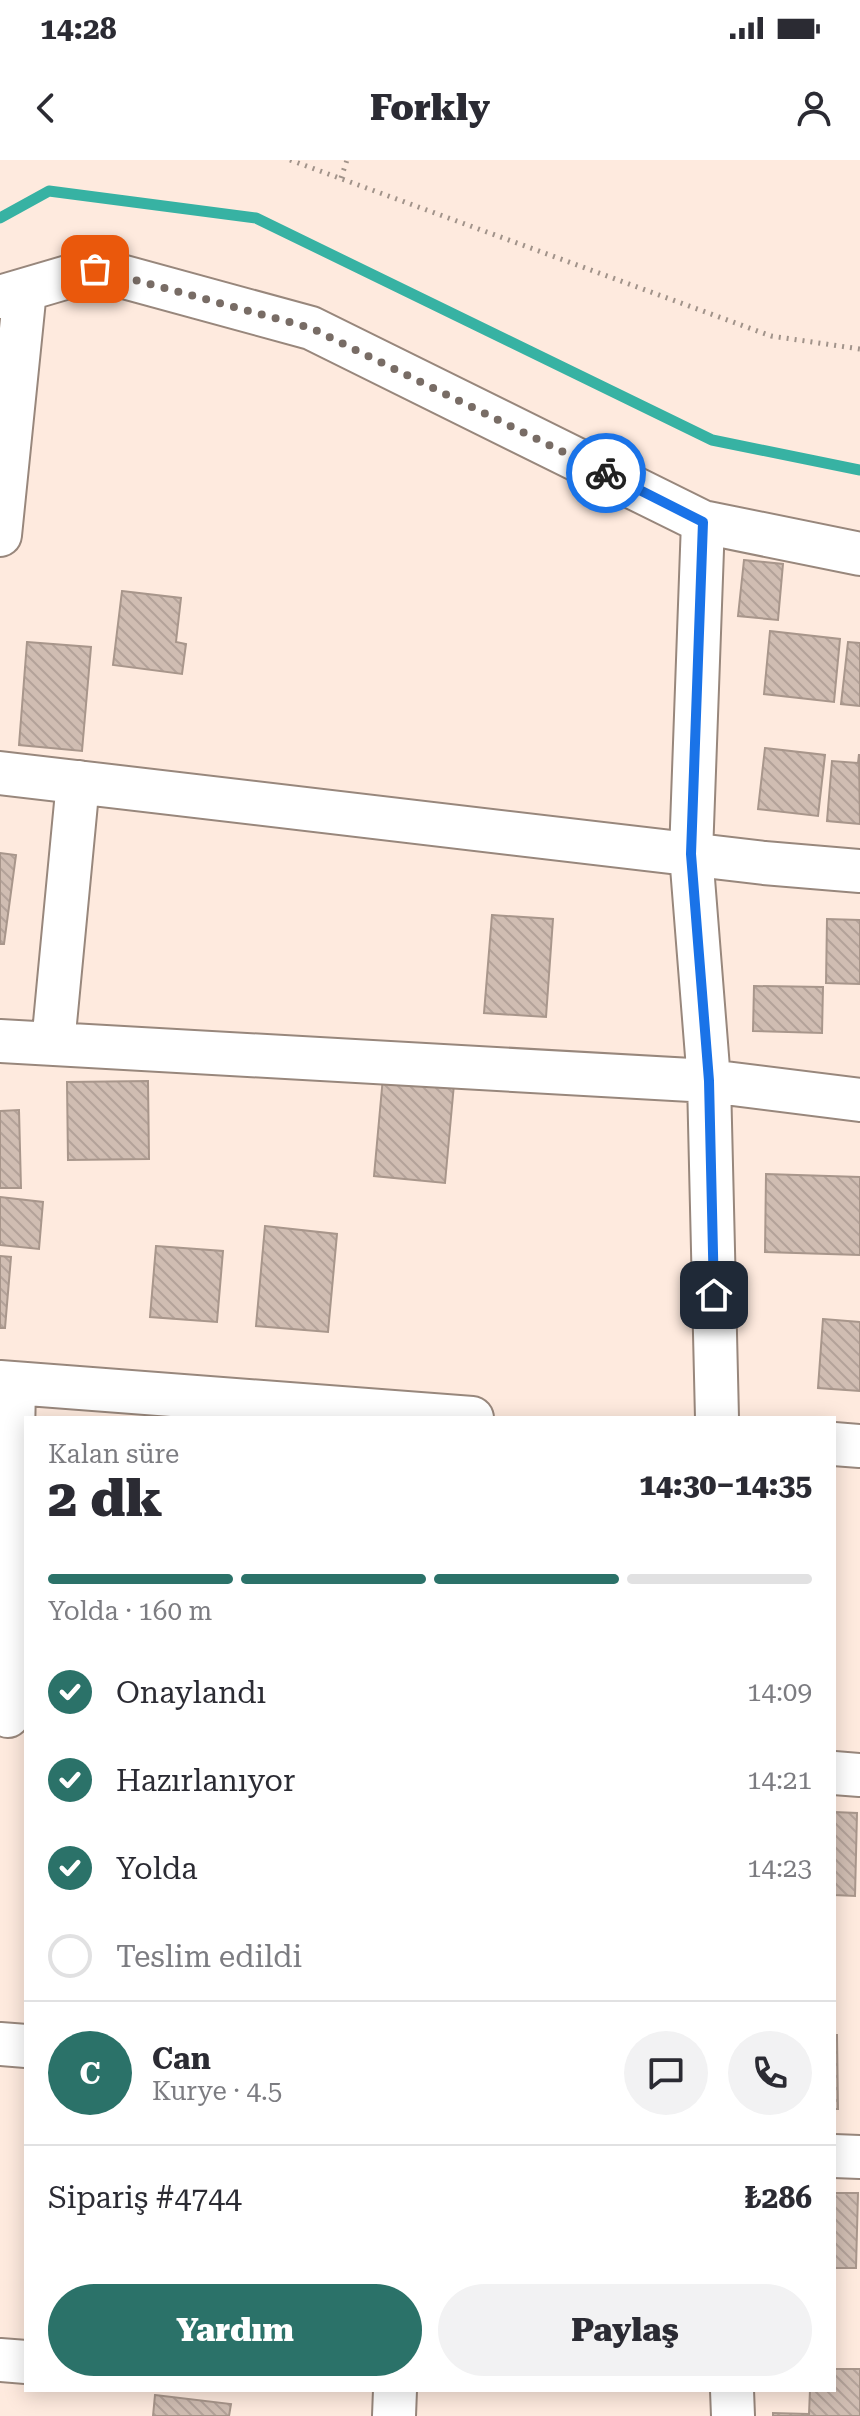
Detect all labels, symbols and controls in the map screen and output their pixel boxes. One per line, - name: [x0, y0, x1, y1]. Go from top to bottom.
- text: 14:28: [40, 11, 117, 46]
- icon: back: [24, 86, 68, 130]
- icon: person: [792, 86, 836, 130]
- text: Forkly: [370, 87, 490, 129]
- pin: [61, 235, 129, 303]
- icon: bag: [73, 247, 117, 291]
- courier: [566, 433, 646, 513]
- icon: bike: [584, 451, 628, 495]
- pin: [680, 1261, 748, 1329]
- icon: home: [692, 1273, 736, 1317]
- text: Kalan süre: [48, 1439, 179, 1469]
- text: 14:30–14:35: [639, 1467, 812, 1502]
- text: 2 dk: [48, 1468, 162, 1529]
- text: Yolda · 160 m: [48, 1596, 212, 1626]
- icon: check: [48, 1670, 92, 1714]
- text: Onaylandı: [116, 1675, 266, 1710]
- text: 14:09: [747, 1677, 812, 1707]
- icon: check: [48, 1758, 92, 1802]
- text: Hazırlanıyor: [116, 1763, 295, 1798]
- text: 14:21: [747, 1765, 812, 1795]
- icon: check: [48, 1846, 92, 1890]
- text: Yolda: [116, 1851, 197, 1886]
- text: 14:23: [747, 1853, 812, 1883]
- text: Teslim edildi: [116, 1939, 302, 1974]
- button: chat: [624, 2031, 708, 2115]
- button: phone: [728, 2031, 812, 2115]
- text: Can: [152, 2041, 211, 2076]
- text: C: [80, 2056, 101, 2091]
- text: Kurye · 4.5: [152, 2076, 282, 2106]
- text: Sipariş #4744: [48, 2180, 242, 2215]
- text: ₺286: [745, 2180, 812, 2215]
- button: Yardım: [48, 2284, 422, 2376]
- button: Paylaş: [438, 2284, 812, 2376]

